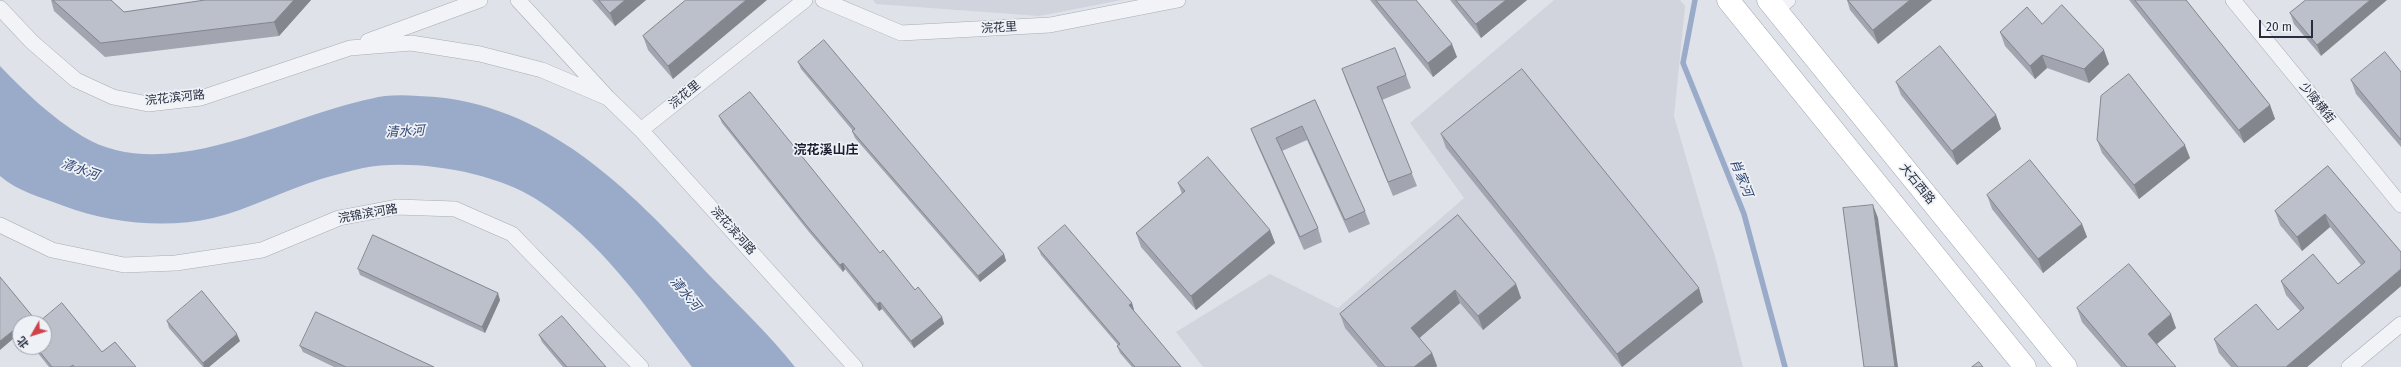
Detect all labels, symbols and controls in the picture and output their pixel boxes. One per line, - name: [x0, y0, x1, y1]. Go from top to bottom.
- scale bar: [2261, 12, 2315, 38]
- street label: 浣花里: [981, 20, 1017, 36]
- text: 20 m: [2266, 20, 2292, 34]
- street label: 浣花里: [666, 78, 704, 112]
- street label: 少陵横街: [2296, 80, 2338, 126]
- street label: 浣花滨河路: [144, 88, 206, 108]
- water label: 清水河: [385, 123, 425, 141]
- district label: 浣花溪山庄: [794, 142, 858, 158]
- water label: 清水河: [59, 156, 101, 184]
- water label: 肖家河: [1726, 157, 1756, 199]
- street label: 大石西路: [1896, 161, 1938, 207]
- street label: 浣锦滨河路: [337, 202, 399, 226]
- street label: 浣花滨河路: [708, 204, 758, 258]
- water label: 清水河: [666, 274, 704, 314]
- north arrow: [12, 315, 52, 355]
- text: 北: [15, 334, 32, 351]

